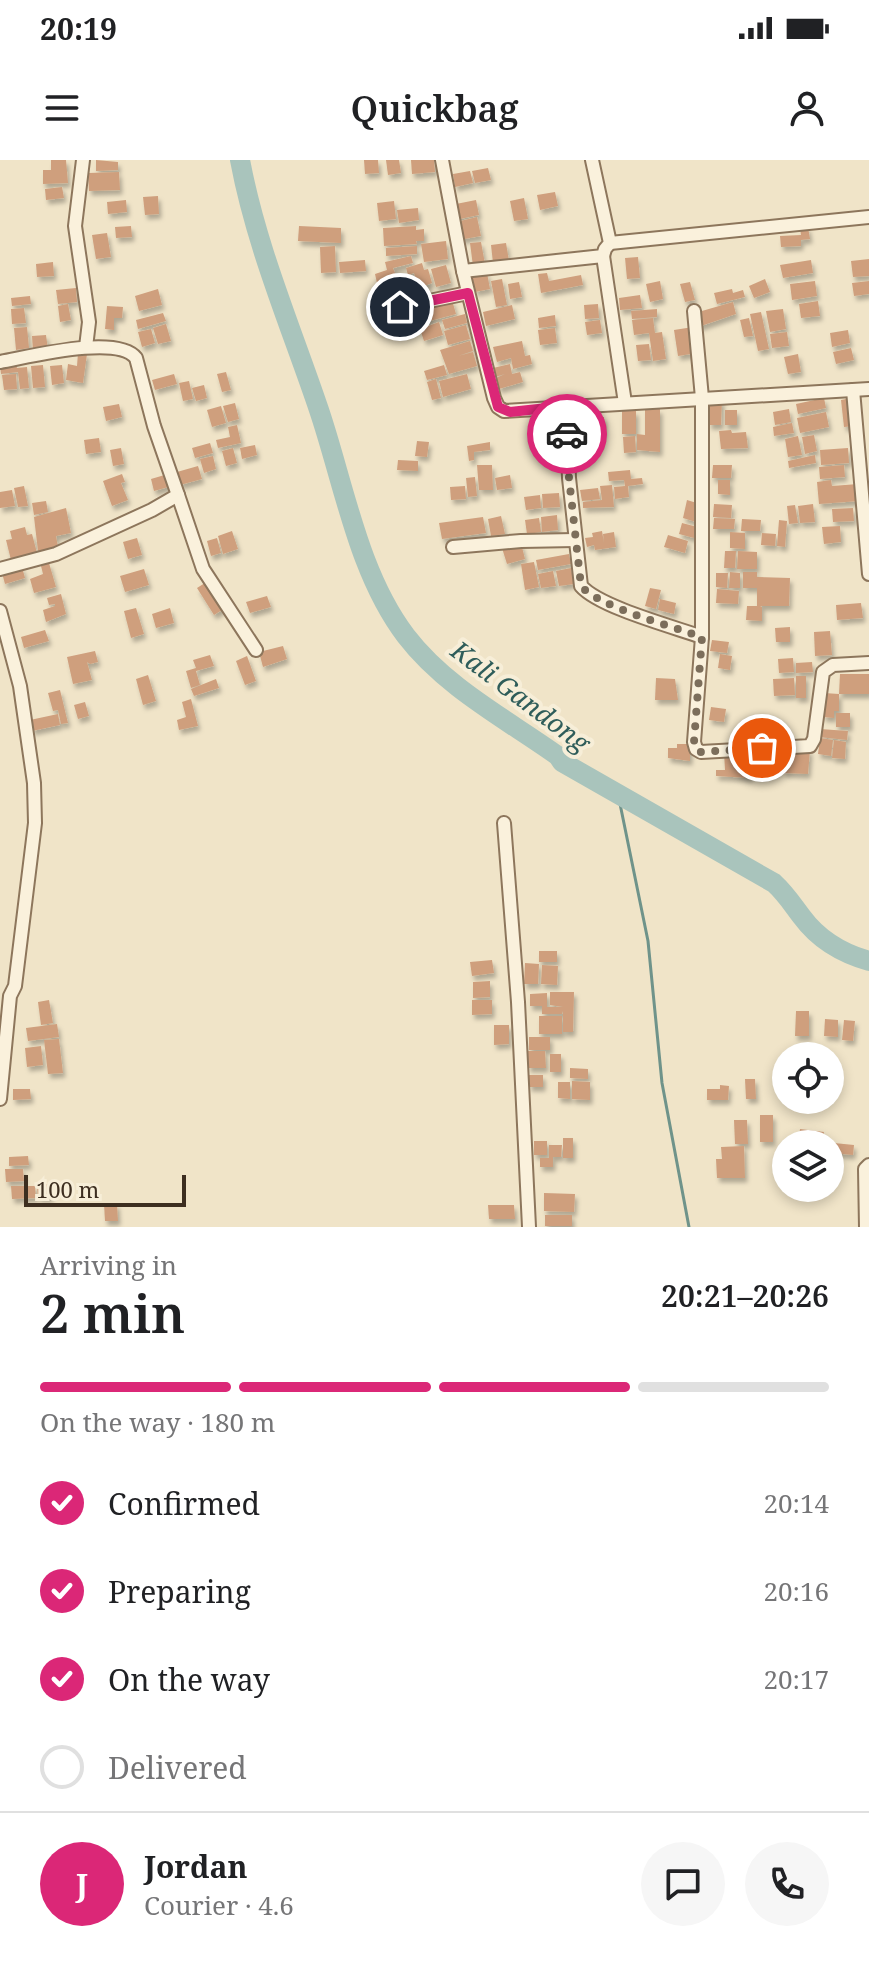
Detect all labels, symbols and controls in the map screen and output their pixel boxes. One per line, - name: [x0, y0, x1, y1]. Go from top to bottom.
- text: 20:19: [40, 8, 117, 49]
- text: Quickbag: [350, 84, 519, 133]
- icon: menu: [40, 86, 84, 130]
- icon: person: [785, 86, 829, 130]
- pin: [366, 273, 434, 341]
- icon: home: [378, 285, 422, 329]
- courier: [527, 394, 607, 474]
- icon: car: [545, 412, 589, 456]
- water label: Kali Gandong: [443, 631, 599, 761]
- pin: [728, 714, 796, 782]
- icon: bag: [740, 726, 784, 770]
- map controls: [772, 1042, 844, 1202]
- button: locate: [772, 1042, 844, 1114]
- button: layers: [772, 1130, 844, 1202]
- scale bar: [24, 1171, 186, 1207]
- text: 100 m: [36, 1174, 99, 1204]
- text: Arriving in: [40, 1247, 177, 1283]
- text: 20:21–20:26: [661, 1275, 829, 1316]
- text: 2 min: [40, 1277, 185, 1348]
- text: On the way · 180 m: [40, 1404, 275, 1440]
- icon: check: [40, 1481, 84, 1525]
- text: Confirmed: [108, 1483, 260, 1524]
- text: 20:14: [763, 1485, 829, 1521]
- icon: check: [40, 1569, 84, 1613]
- text: Preparing: [108, 1571, 251, 1612]
- text: 20:16: [763, 1573, 829, 1609]
- icon: check: [40, 1657, 84, 1701]
- text: On the way: [108, 1659, 270, 1700]
- text: 20:17: [763, 1661, 829, 1697]
- text: Delivered: [108, 1747, 247, 1788]
- button: chat: [641, 1842, 725, 1926]
- button: phone: [745, 1842, 829, 1926]
- text: Jordan: [144, 1846, 247, 1887]
- text: J: [76, 1864, 88, 1905]
- text: Courier · 4.6: [144, 1887, 294, 1923]

